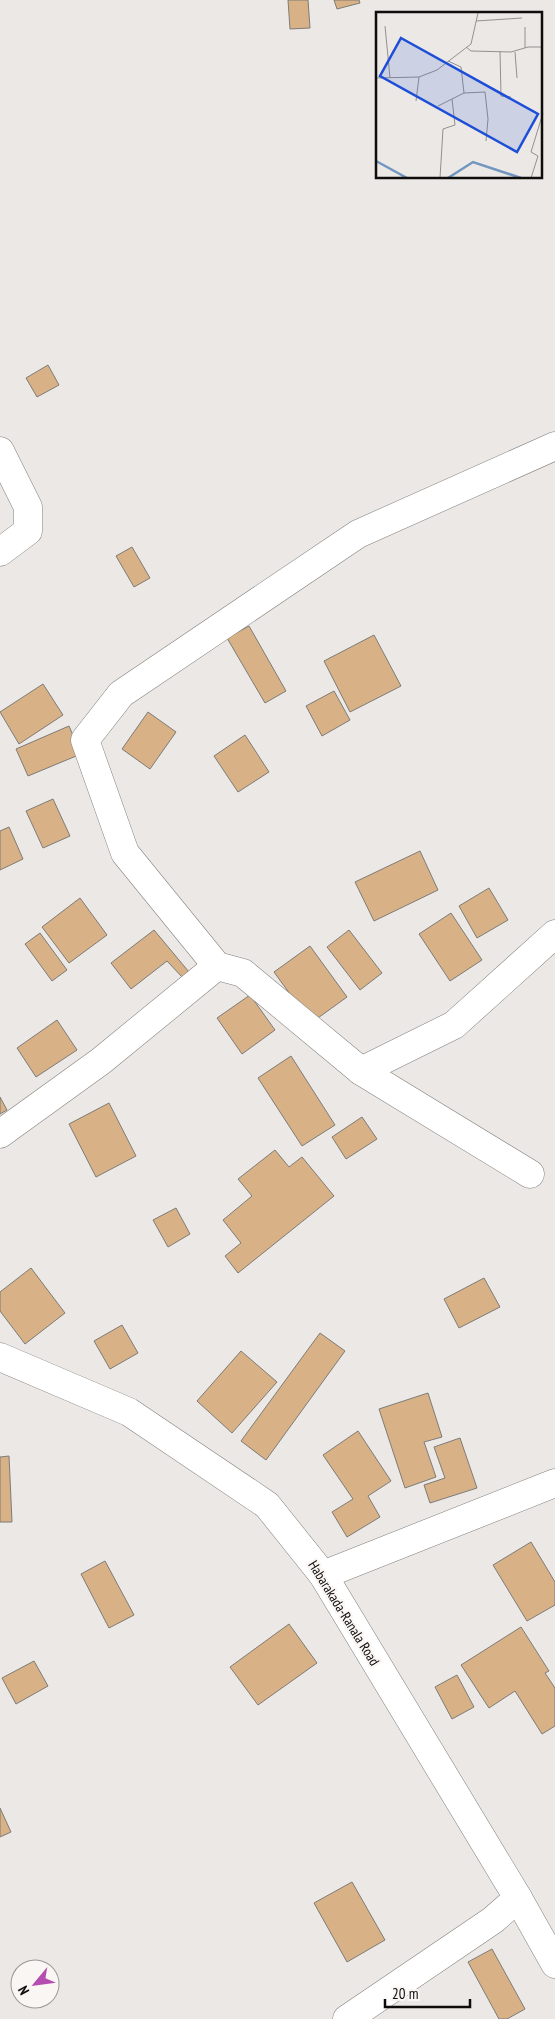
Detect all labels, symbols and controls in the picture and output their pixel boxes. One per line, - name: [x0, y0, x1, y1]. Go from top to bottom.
- inset map: [376, 12, 542, 179]
- street label: Habarakada-Ranala Road: [304, 1557, 384, 1669]
- north arrow: [10, 1959, 60, 2009]
- scale bar: [385, 1976, 470, 2008]
- text: N: [14, 1983, 33, 1998]
- text: 20 m: [392, 1984, 418, 2003]

